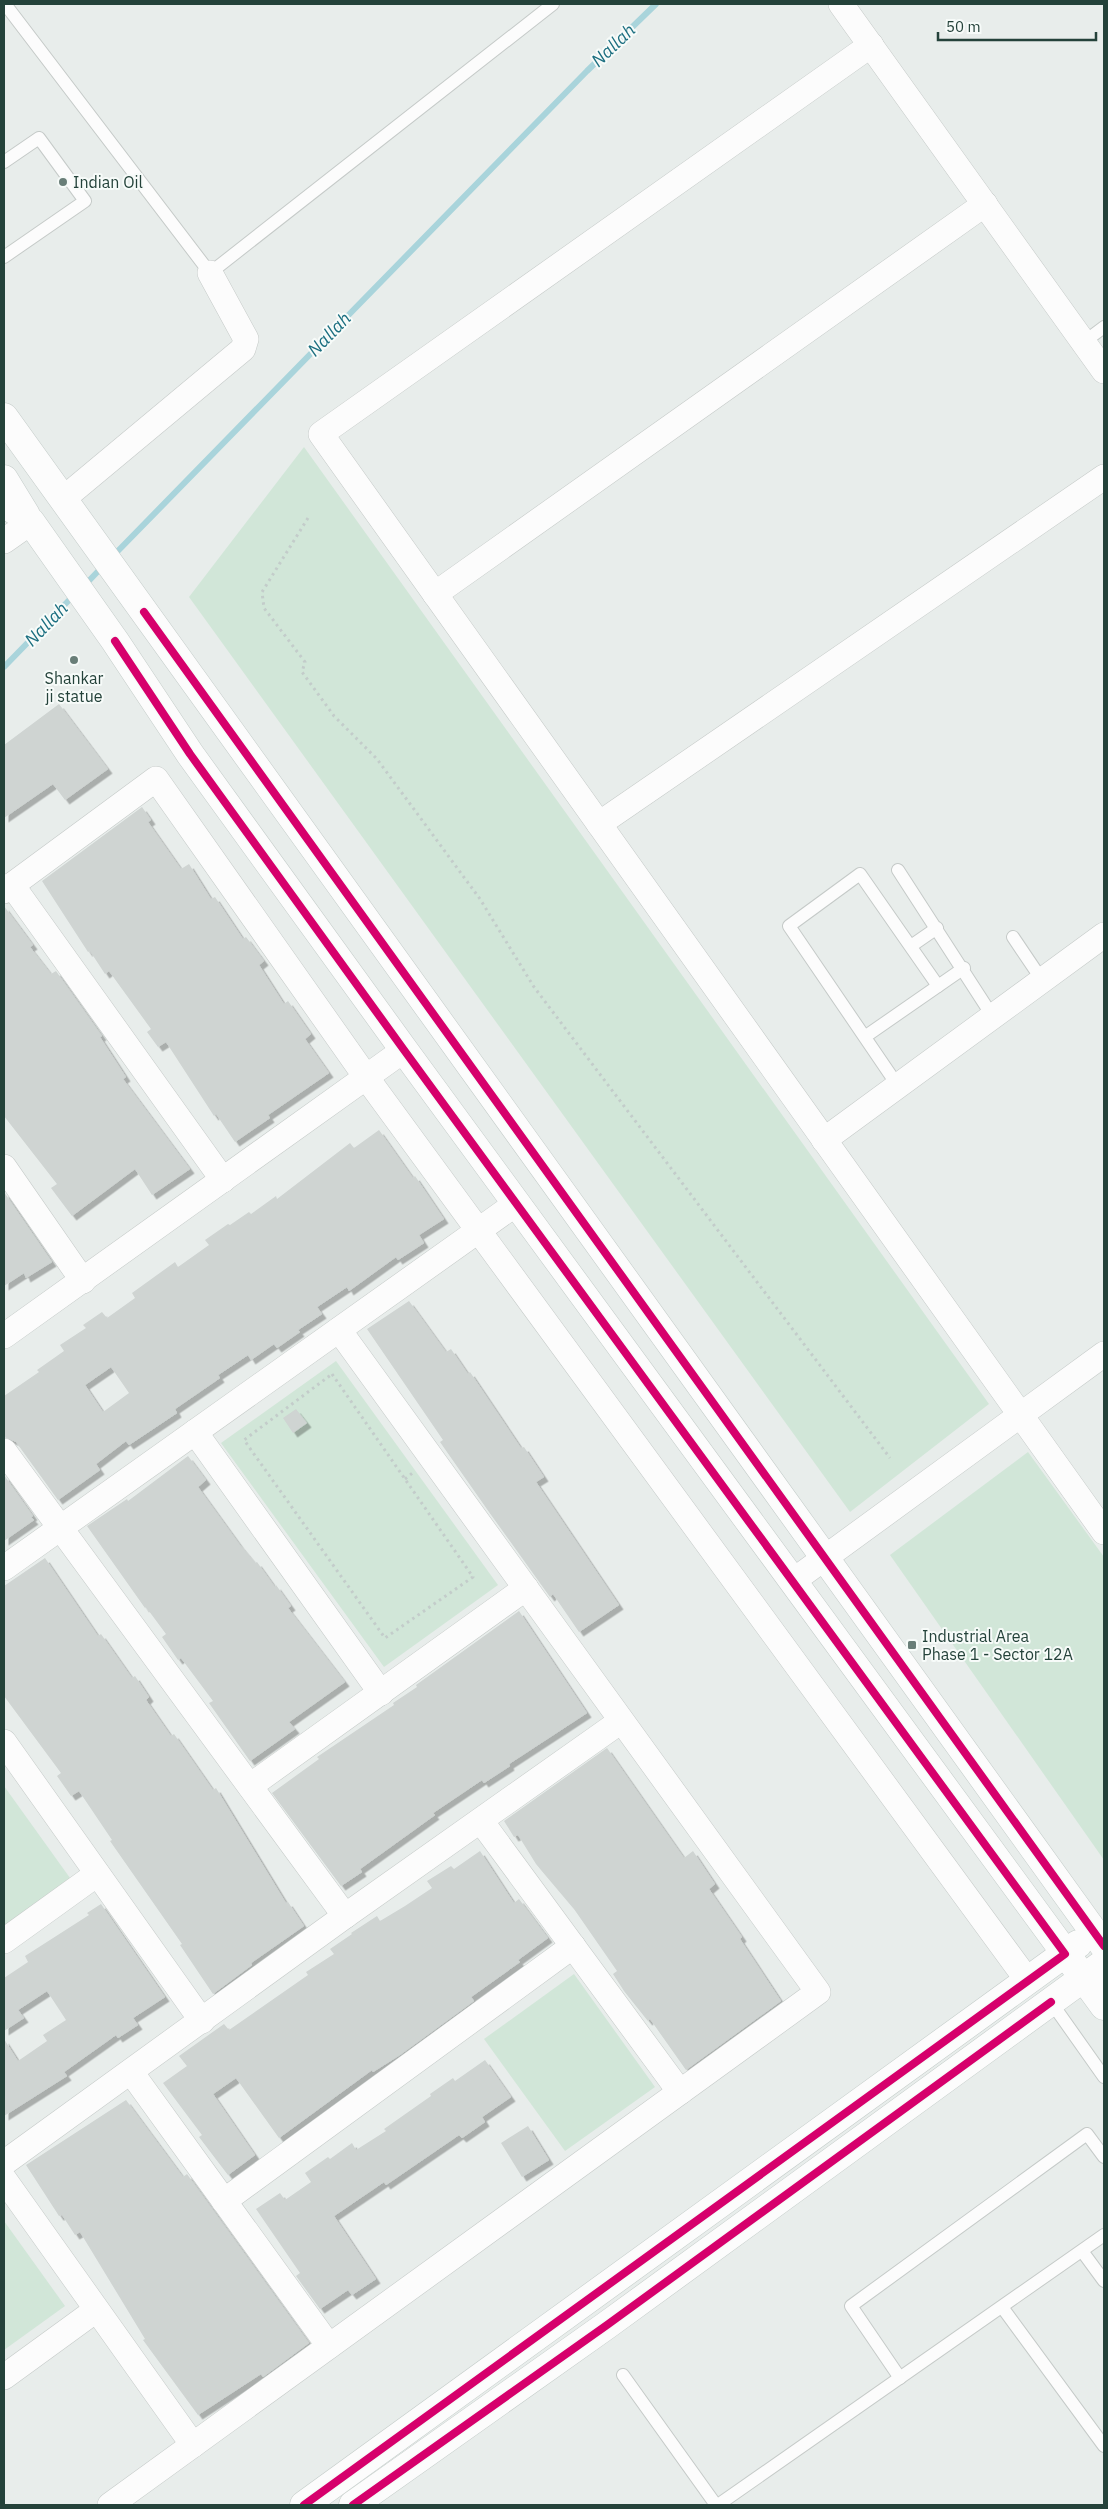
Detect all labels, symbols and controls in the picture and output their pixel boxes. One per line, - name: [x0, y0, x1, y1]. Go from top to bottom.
- scale bar: [938, 10, 1096, 42]
- text: 50 m: [946, 17, 981, 36]
- water label: Nallah: [586, 18, 640, 72]
- place label: Indian Oil: [73, 172, 143, 192]
- marker: Indian Oil: [57, 176, 69, 188]
- water label: Nallah: [302, 307, 356, 361]
- water label: Nallah: [19, 597, 73, 651]
- marker: Shankar ji statue: [68, 654, 80, 666]
- place label: Shankar ji statue: [45, 668, 104, 706]
- place label: Industrial Area Phase 1 - Sector 12A: [922, 1626, 1073, 1664]
- marker: Industrial Area Phase 1 - Sector 12A: [906, 1639, 918, 1651]

